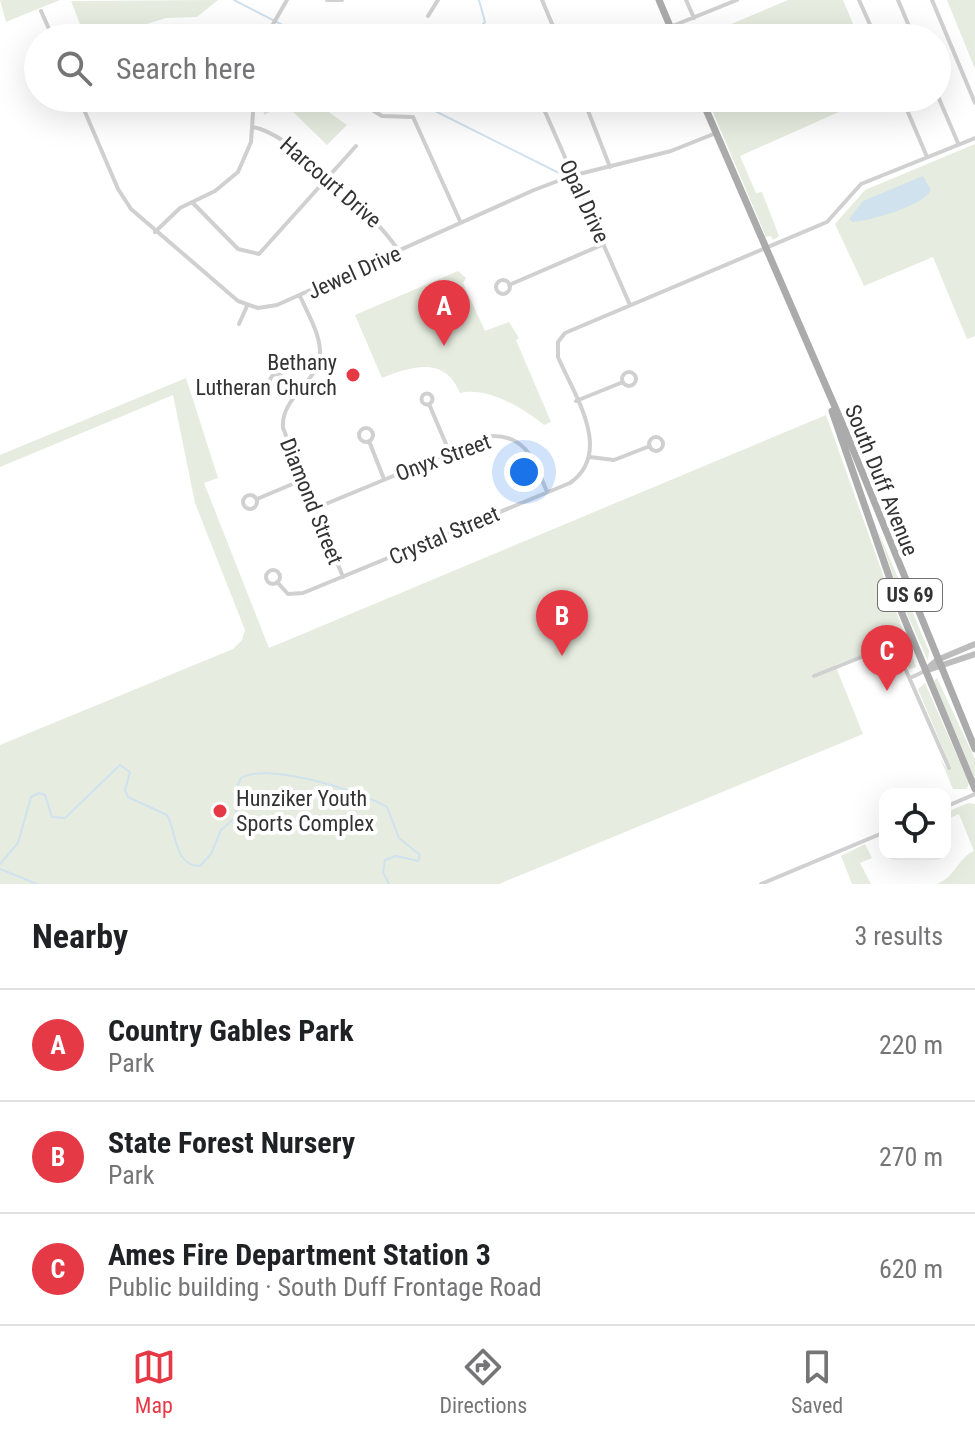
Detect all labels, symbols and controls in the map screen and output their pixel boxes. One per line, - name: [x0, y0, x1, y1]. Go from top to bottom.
- search box: [24, 24, 951, 112]
- icon: search: [52, 46, 96, 90]
- text: Search here: [116, 51, 256, 86]
- street label: Harcourt Drive: [275, 132, 386, 233]
- street label: Opal Drive: [554, 156, 615, 247]
- street label: Jewel Drive: [304, 241, 405, 304]
- pin: A: [418, 280, 470, 346]
- place label: Bethany Lutheran Church: [195, 350, 337, 400]
- marker: Bethany Lutheran Church: [344, 366, 362, 384]
- street label: South Duff Avenue: [840, 401, 923, 559]
- street label: Onyx Street: [392, 429, 494, 486]
- street label: Diamond Street: [275, 434, 348, 568]
- your location: [504, 452, 544, 492]
- street label: Crystal Street: [385, 501, 503, 570]
- road number: US 69: [878, 579, 942, 611]
- pin: B: [536, 590, 588, 656]
- pin: C: [861, 625, 913, 691]
- place label: Hunziker Youth Sports Complex: [236, 786, 374, 836]
- map controls: [879, 788, 951, 860]
- button: locate: [879, 788, 951, 860]
- marker: Hunziker Youth Sports Complex: [211, 802, 229, 820]
- text: Nearby: [32, 916, 128, 956]
- text: 3 results: [854, 921, 943, 951]
- text: Country Gables Park: [108, 1013, 354, 1048]
- text: A: [50, 1030, 66, 1060]
- text: 220 m: [879, 1030, 943, 1060]
- text: Park: [108, 1048, 154, 1078]
- text: State Forest Nursery: [108, 1125, 355, 1160]
- text: B: [51, 1142, 65, 1172]
- text: 270 m: [879, 1142, 943, 1172]
- text: Park: [108, 1160, 154, 1190]
- text: Ames Fire Department Station 3: [108, 1237, 491, 1272]
- text: C: [51, 1254, 65, 1284]
- text: 620 m: [879, 1254, 943, 1284]
- text: Public building · South Duff Frontage Road: [108, 1272, 542, 1302]
- tab: Map: [132, 1345, 176, 1418]
- tab: Directions: [439, 1345, 527, 1418]
- tab: Saved: [791, 1345, 843, 1418]

